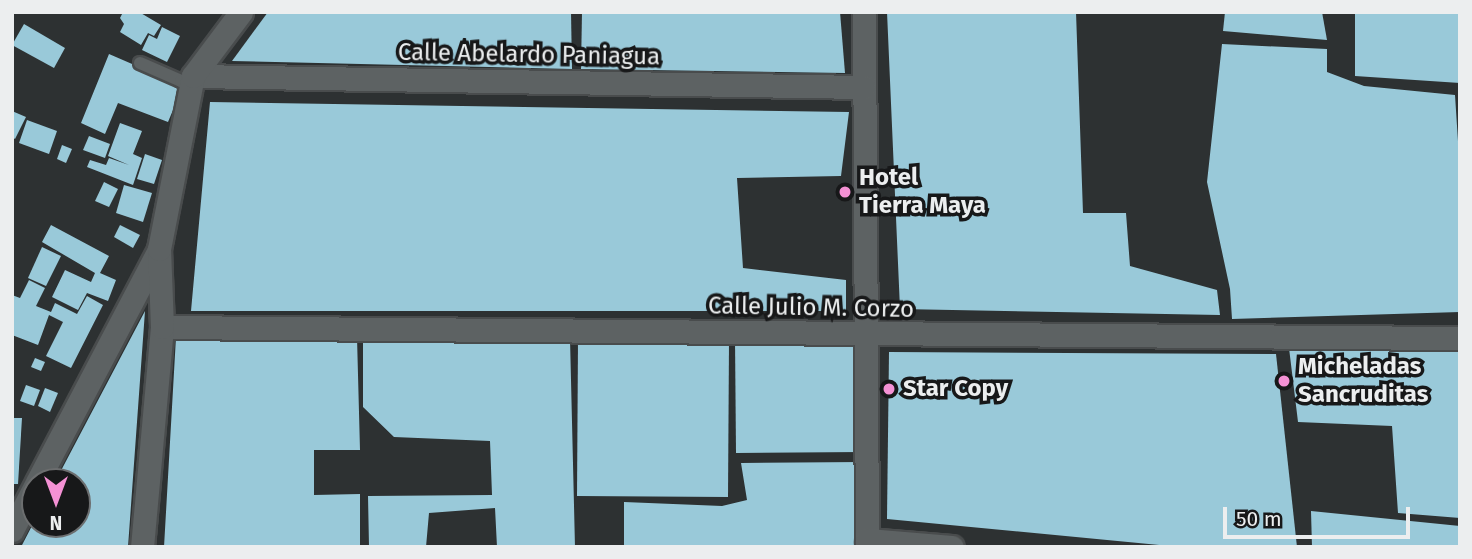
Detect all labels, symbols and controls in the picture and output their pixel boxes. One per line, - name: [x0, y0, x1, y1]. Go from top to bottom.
- street label: Calle Abelardo Paniagua: [398, 38, 660, 72]
- place label: Hotel Tierra Maya: [859, 164, 986, 220]
- marker: Hotel Tierra Maya: [837, 184, 853, 200]
- street label: Calle Julio M. Corzo: [708, 292, 914, 324]
- place label: Micheladas Sancruditas: [1298, 353, 1428, 409]
- marker: Micheladas Sancruditas: [1276, 373, 1292, 389]
- place label: Star Copy: [903, 375, 1008, 403]
- marker: Star Copy: [881, 381, 897, 397]
- north arrow: [21, 468, 91, 538]
- scale bar: [1227, 492, 1414, 536]
- text: 50 m: [1236, 506, 1282, 532]
- text: N: [50, 511, 62, 534]

